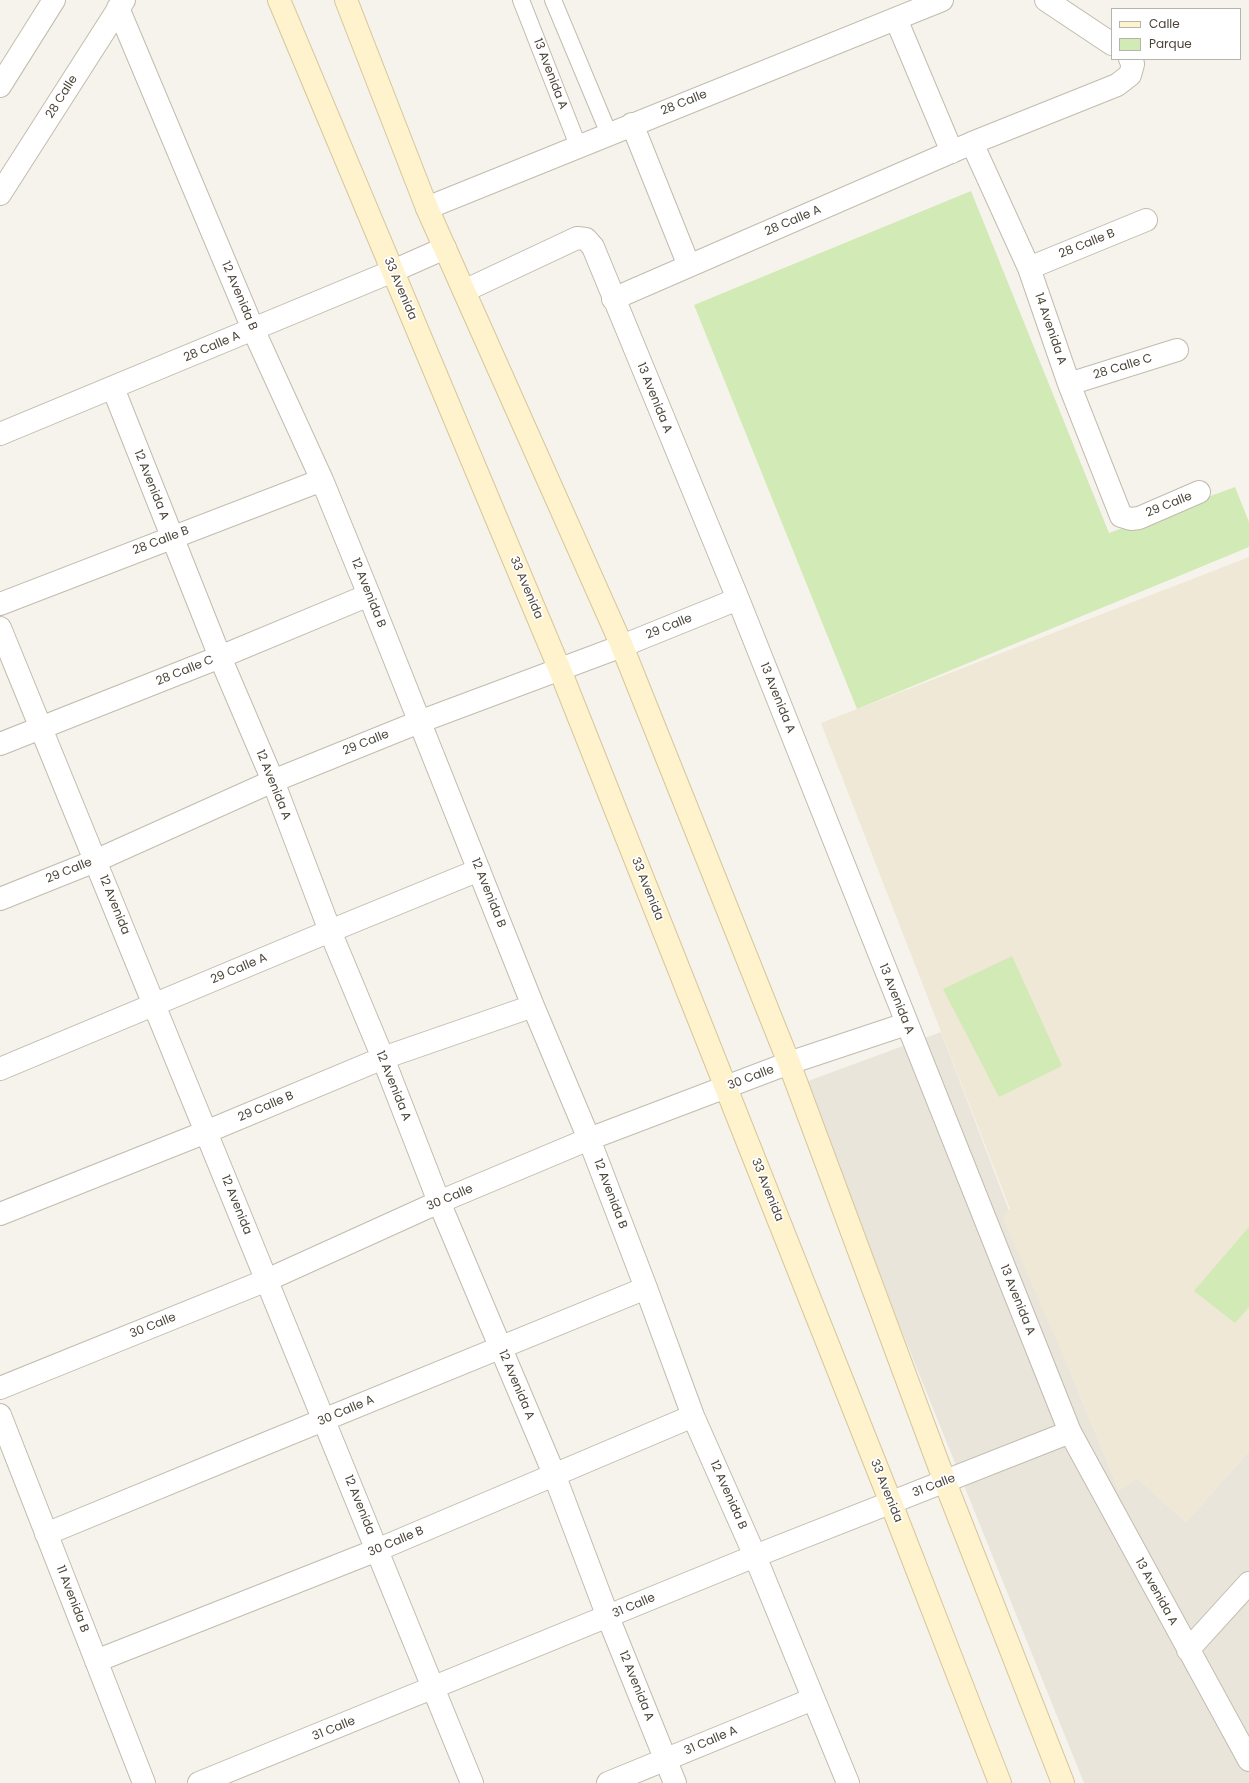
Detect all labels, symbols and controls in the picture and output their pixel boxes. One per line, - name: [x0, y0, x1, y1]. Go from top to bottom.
- legend: [1111, 8, 1241, 60]
- text: Calle: [1149, 15, 1180, 32]
- text: Parque: [1149, 35, 1192, 52]
- street label: 13 Avenida A: [530, 37, 570, 111]
- street label: 28 Calle: [43, 73, 81, 121]
- street label: 28 Calle: [659, 87, 709, 119]
- street label: 28 Calle A: [763, 203, 823, 239]
- street label: 28 Calle B: [1057, 226, 1117, 262]
- street label: 33 Avenida: [380, 256, 420, 322]
- street label: 12 Avenida B: [218, 259, 260, 333]
- street label: 14 Avenida A: [1031, 291, 1069, 367]
- street label: 28 Calle A: [182, 329, 242, 365]
- street label: 28 Calle C: [1092, 351, 1154, 383]
- street label: 13 Avenida A: [633, 361, 675, 435]
- street label: 12 Avenida A: [130, 448, 172, 522]
- street label: 29 Calle: [1144, 489, 1194, 521]
- street label: 28 Calle B: [131, 524, 191, 558]
- street label: 33 Avenida: [506, 555, 546, 621]
- street label: 12 Avenida B: [348, 556, 388, 630]
- street label: 29 Calle: [644, 611, 694, 643]
- street label: 28 Calle C: [154, 653, 216, 689]
- street label: 13 Avenida A: [756, 661, 798, 735]
- street label: 29 Calle: [341, 727, 391, 759]
- street label: 12 Avenida A: [252, 748, 294, 822]
- street label: 29 Calle: [44, 855, 94, 887]
- street label: 33 Avenida: [628, 855, 666, 923]
- street label: 12 Avenida B: [468, 856, 508, 930]
- street label: 12 Avenida: [96, 873, 132, 937]
- street label: 29 Calle A: [209, 951, 269, 987]
- street label: 13 Avenida A: [875, 962, 917, 1036]
- street label: 12 Avenida A: [372, 1049, 414, 1123]
- street label: 30 Calle: [726, 1063, 776, 1093]
- street label: 29 Calle B: [236, 1089, 296, 1125]
- street label: 33 Avenida: [748, 1156, 786, 1224]
- street label: 12 Avenida B: [590, 1157, 630, 1231]
- street label: 12 Avenida: [218, 1173, 254, 1237]
- street label: 30 Calle: [425, 1182, 475, 1214]
- street label: 13 Avenida A: [996, 1263, 1038, 1337]
- street label: 30 Calle: [128, 1310, 178, 1342]
- street label: 12 Avenida A: [495, 1348, 537, 1422]
- street label: 30 Calle A: [316, 1393, 376, 1429]
- street label: 33 Avenida: [867, 1457, 905, 1525]
- street label: 12 Avenida B: [706, 1458, 750, 1532]
- street label: 31 Calle: [910, 1471, 958, 1501]
- street label: 12 Avenida: [341, 1473, 377, 1537]
- street label: 30 Calle B: [366, 1524, 426, 1560]
- street label: 13 Avenida A: [1132, 1556, 1180, 1628]
- street label: 11 Avenida B: [53, 1563, 91, 1635]
- street label: 31 Calle: [611, 1591, 657, 1621]
- street label: 12 Avenida A: [615, 1649, 657, 1723]
- street label: 31 Calle: [311, 1714, 357, 1744]
- street label: 31 Calle A: [682, 1723, 740, 1759]

